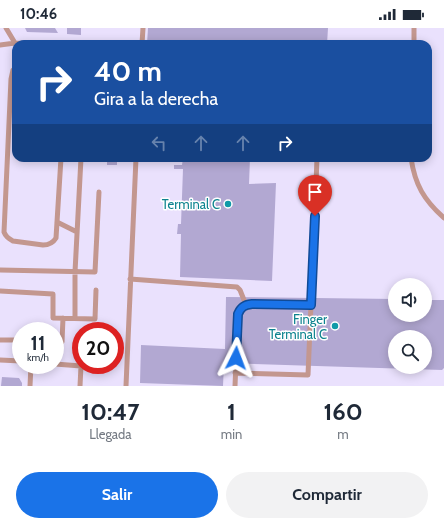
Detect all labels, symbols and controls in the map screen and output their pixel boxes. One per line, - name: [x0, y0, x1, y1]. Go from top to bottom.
- text: 10:46: [20, 5, 57, 23]
- text: 40 m: [94, 54, 162, 88]
- icon: right: [28, 56, 80, 108]
- text: Gira a la derecha: [94, 88, 218, 110]
- icon: left: [148, 132, 170, 154]
- icon: ahead: [190, 132, 212, 154]
- icon: ahead: [232, 132, 254, 154]
- icon: right: [274, 132, 296, 154]
- pin: [298, 175, 332, 216]
- icon: arrive: [304, 181, 326, 203]
- place label: Terminal C: [162, 196, 220, 212]
- marker: Terminal C: [223, 199, 233, 209]
- map controls: [388, 278, 432, 374]
- button: sound: [388, 278, 432, 322]
- place label: Finger Terminal C: [269, 311, 328, 342]
- marker: Finger Terminal C: [330, 321, 340, 331]
- speed limit sign: 20: [72, 322, 124, 374]
- button: search: [388, 330, 432, 374]
- text: 11: [31, 331, 45, 355]
- position arrow: [215, 337, 257, 379]
- text: km/h: [27, 351, 49, 364]
- text: 10:47: [81, 397, 140, 426]
- text: 1: [227, 397, 236, 426]
- text: 160: [323, 397, 363, 426]
- text: Llegada: [89, 426, 132, 442]
- text: min: [221, 426, 242, 442]
- text: m: [337, 426, 349, 442]
- button: Salir: [16, 472, 218, 518]
- button: Compartir: [226, 472, 428, 518]

